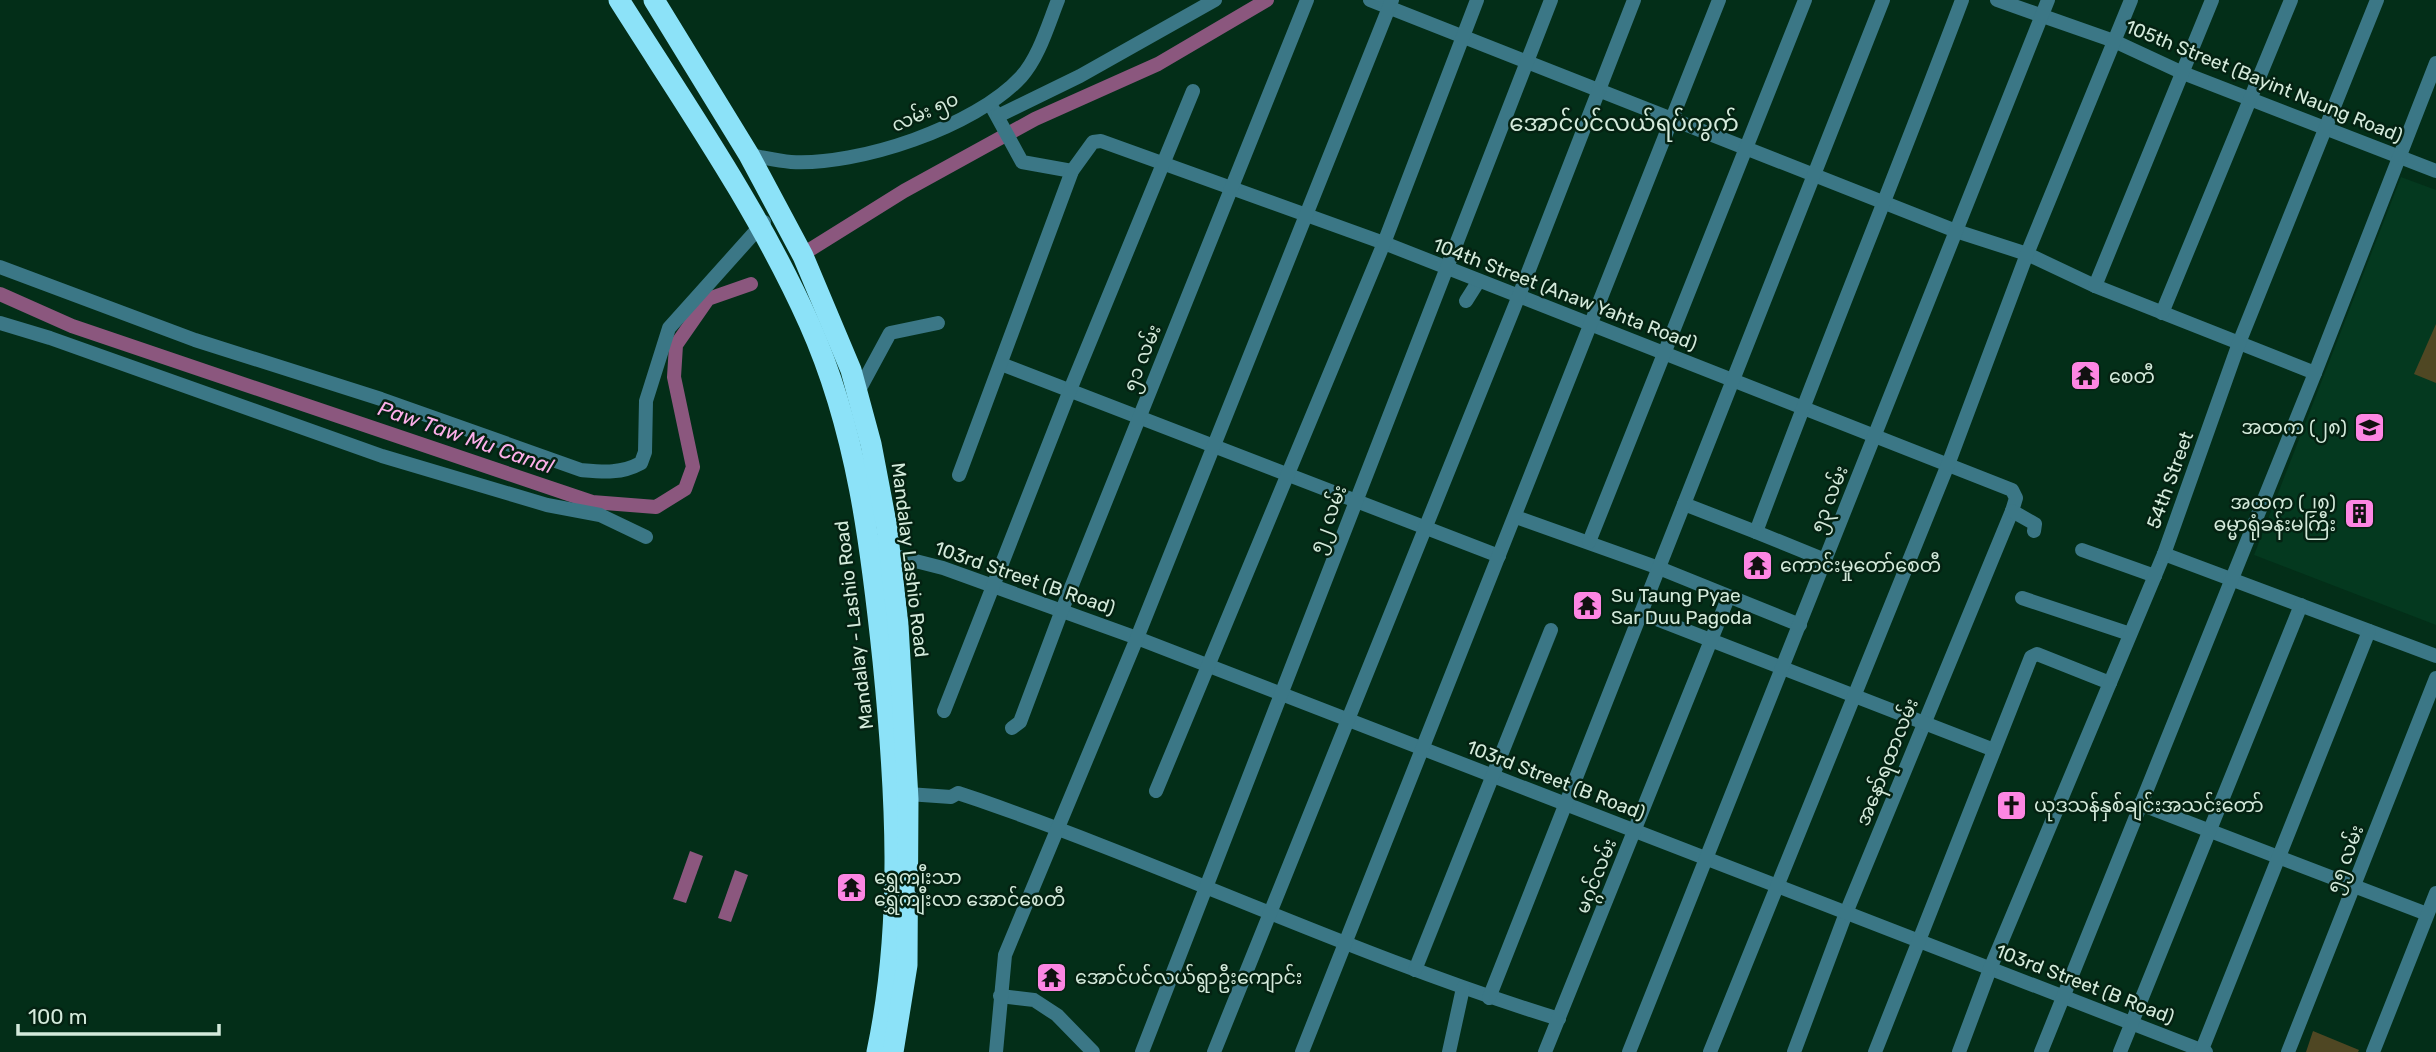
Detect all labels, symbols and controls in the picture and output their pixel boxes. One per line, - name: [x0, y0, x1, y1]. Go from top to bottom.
- street label: 105th Street (Bayint Naung Road): [2122, 15, 2406, 147]
- street label: လမ်း ၅၀: [887, 84, 964, 141]
- district label: အောင်ပင်လယ်ရပ်ကွက်: [1509, 107, 1739, 142]
- street label: 104th Street (Anaw Yahta Road): [1430, 233, 1700, 355]
- street label: ၅၁ လမ်း: [1115, 320, 1170, 396]
- temple icon: စေတီ: [2069, 359, 2103, 393]
- place label: စေတီ: [2109, 362, 2155, 388]
- water label: Paw Taw Mu Canal: [375, 395, 558, 479]
- school or university icon: အထက (၂၈): [2353, 410, 2387, 444]
- place label: အထက (၂၈): [2241, 416, 2347, 443]
- street label: 54th Street: [2142, 428, 2198, 532]
- street label: Mandalay Lashio Road: [887, 461, 933, 659]
- street label: ၅၃ လမ်း: [1802, 461, 1856, 537]
- street label: ၅၂ လမ်း: [1302, 481, 1355, 558]
- place label: အထက (၂၈) ဓမ္မာရုံခန်းမကြီး: [2213, 491, 2336, 541]
- building icon: အထက (၂၈) ဓမ္မာရုံခန်းမကြီး: [2342, 496, 2376, 530]
- street label: Mandalay - Lashio Road: [830, 519, 878, 731]
- street label: 103rd Street (B Road): [932, 536, 1118, 620]
- temple icon: ကောင်းမှုတော်စေတီ: [1740, 548, 1774, 582]
- place label: ကောင်းမှုတော်စေတီ: [1780, 551, 1941, 581]
- place label: Su Taung Pyae Sar Duu Pagoda: [1611, 584, 1752, 629]
- temple icon: Su Taung Pyae Sar Duu Pagoda: [1571, 589, 1605, 623]
- street label: အနော်ရထာလမ်း: [1848, 694, 1927, 831]
- street label: 103rd Street (B Road): [1463, 735, 1649, 825]
- church icon: ယုဒသန်နှစ်ချင်းအသင်းတော်: [1994, 788, 2028, 822]
- place label: ယုဒသန်နှစ်ချင်းအသင်းတော်: [2034, 791, 2264, 822]
- street label: ၅၅ လမ်း: [2319, 821, 2372, 898]
- street label: မဂ္ဂင်လမ်း: [1568, 834, 1626, 919]
- place label: ရွှေကျီးသာ ရွှေကျီးလာ အောင်စေတီ: [874, 863, 1065, 915]
- temple icon: ရွှေကျီးသာ ရွှေကျီးလာ အောင်စေတီ: [834, 871, 868, 905]
- street label: 103rd Street (B Road): [1992, 939, 2178, 1029]
- temple icon: အောင်ပင်လယ်ရွာဦးကျောင်း: [1035, 960, 1069, 994]
- place label: အောင်ပင်လယ်ရွာဦးကျောင်း: [1075, 963, 1302, 993]
- scale bar: [18, 992, 219, 1036]
- text: 100 m: [28, 1004, 87, 1029]

